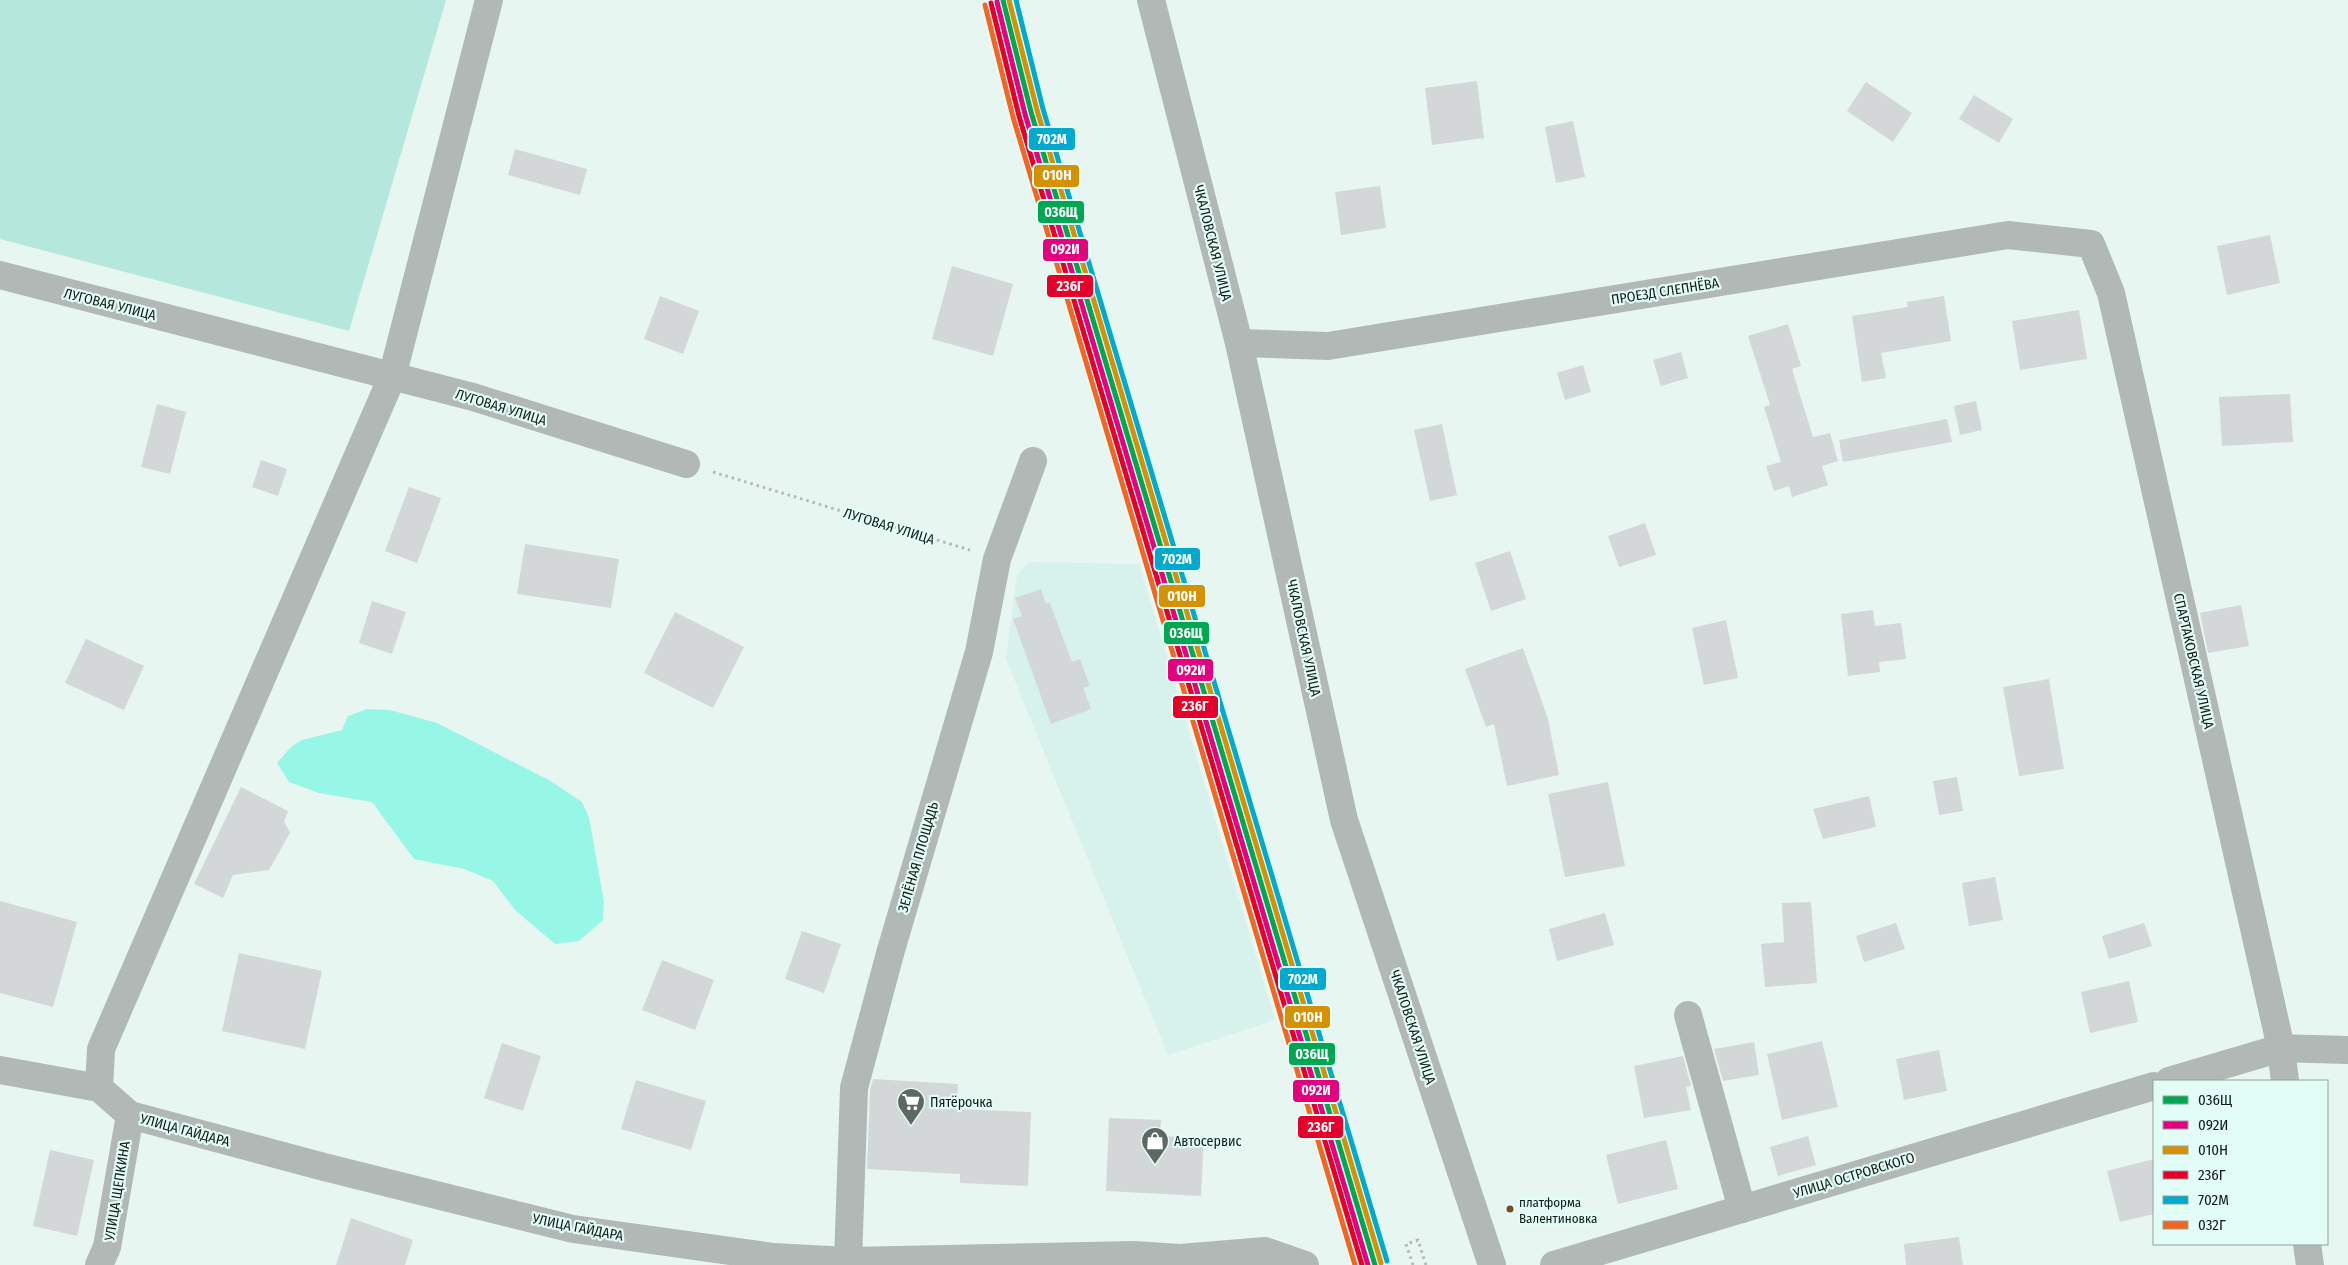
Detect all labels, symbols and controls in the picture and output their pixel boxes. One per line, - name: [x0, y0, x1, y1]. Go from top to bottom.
- line badge: 702М: [1028, 127, 1076, 151]
- text: 702М: [1037, 131, 1067, 148]
- line badge: 010Н: [1033, 164, 1080, 188]
- text: 010Н: [1042, 167, 1072, 184]
- street label: ЧКАЛОВСКАЯ УЛИЦА: [1190, 183, 1235, 304]
- line badge: 036Щ: [1037, 200, 1085, 224]
- text: 036Щ: [1044, 204, 1078, 221]
- line badge: 092И: [1042, 238, 1089, 262]
- text: 092И: [1050, 241, 1080, 258]
- line badge: 236Г: [1046, 274, 1094, 298]
- street label: ПРОЕЗД СЛЕПНЁВА: [1610, 274, 1721, 308]
- text: 236Г: [1056, 278, 1084, 295]
- street label: ЛУГОВАЯ УЛИЦА: [62, 285, 158, 324]
- street label: ЛУГОВАЯ УЛИЦА: [453, 386, 549, 430]
- street label: ЛУГОВАЯ УЛИЦА: [841, 505, 937, 549]
- line badge: 702М: [1154, 547, 1201, 571]
- text: 702М: [1162, 551, 1192, 568]
- street label: ЧКАЛОВСКАЯ УЛИЦА: [1283, 578, 1324, 699]
- line badge: 010Н: [1158, 584, 1206, 608]
- text: 010Н: [1167, 588, 1197, 605]
- street label: СПАРТАКОВСКАЯ УЛИЦА: [2170, 592, 2218, 731]
- line badge: 036Щ: [1163, 621, 1210, 645]
- text: 036Щ: [1169, 625, 1203, 642]
- line badge: 092И: [1167, 658, 1214, 682]
- text: 092И: [1176, 662, 1206, 679]
- line badge: 236Г: [1172, 695, 1219, 719]
- text: 236Г: [1181, 698, 1209, 715]
- street label: ЗЕЛЁНАЯ ПЛОЩАДЬ: [895, 800, 942, 914]
- line badge: 702М: [1279, 967, 1327, 991]
- street label: ЧКАЛОВСКАЯ УЛИЦА: [1386, 968, 1439, 1087]
- text: 702М: [1288, 971, 1318, 988]
- line badge: 010Н: [1284, 1005, 1331, 1029]
- text: 010Н: [1293, 1009, 1323, 1026]
- line badge: 036Щ: [1288, 1042, 1336, 1066]
- text: 036Щ: [1295, 1046, 1329, 1063]
- line badge: 092И: [1292, 1079, 1340, 1103]
- legend: [2153, 1080, 2328, 1245]
- text: 092И: [1301, 1082, 1331, 1099]
- supermarket icon: Пятёрочка: [896, 1087, 926, 1126]
- text: 036Щ: [2198, 1091, 2233, 1109]
- place label: Пятёрочка: [930, 1094, 993, 1111]
- street label: УЛИЦА ГАЙДАРА: [137, 1110, 232, 1151]
- line badge: 236Г: [1297, 1115, 1344, 1139]
- text: 092И: [2198, 1116, 2228, 1134]
- text: 236Г: [1307, 1119, 1335, 1136]
- shop icon: Автосервис: [1140, 1126, 1170, 1165]
- place label: Автосервис: [1174, 1133, 1241, 1150]
- street label: УЛИЦА ЩЕПКИНА: [101, 1139, 134, 1243]
- text: 010Н: [2198, 1141, 2228, 1159]
- street label: УЛИЦА ОСТРОВСКОГО: [1790, 1149, 1917, 1202]
- text: 236Г: [2198, 1166, 2226, 1184]
- text: 702М: [2198, 1191, 2229, 1209]
- place label: платформа Валентиновка: [1519, 1195, 1597, 1226]
- marker: платформа Валентиновка: [1505, 1204, 1515, 1214]
- street label: УЛИЦА ГАЙДАРА: [530, 1210, 625, 1245]
- text: 032Г: [2198, 1216, 2226, 1234]

